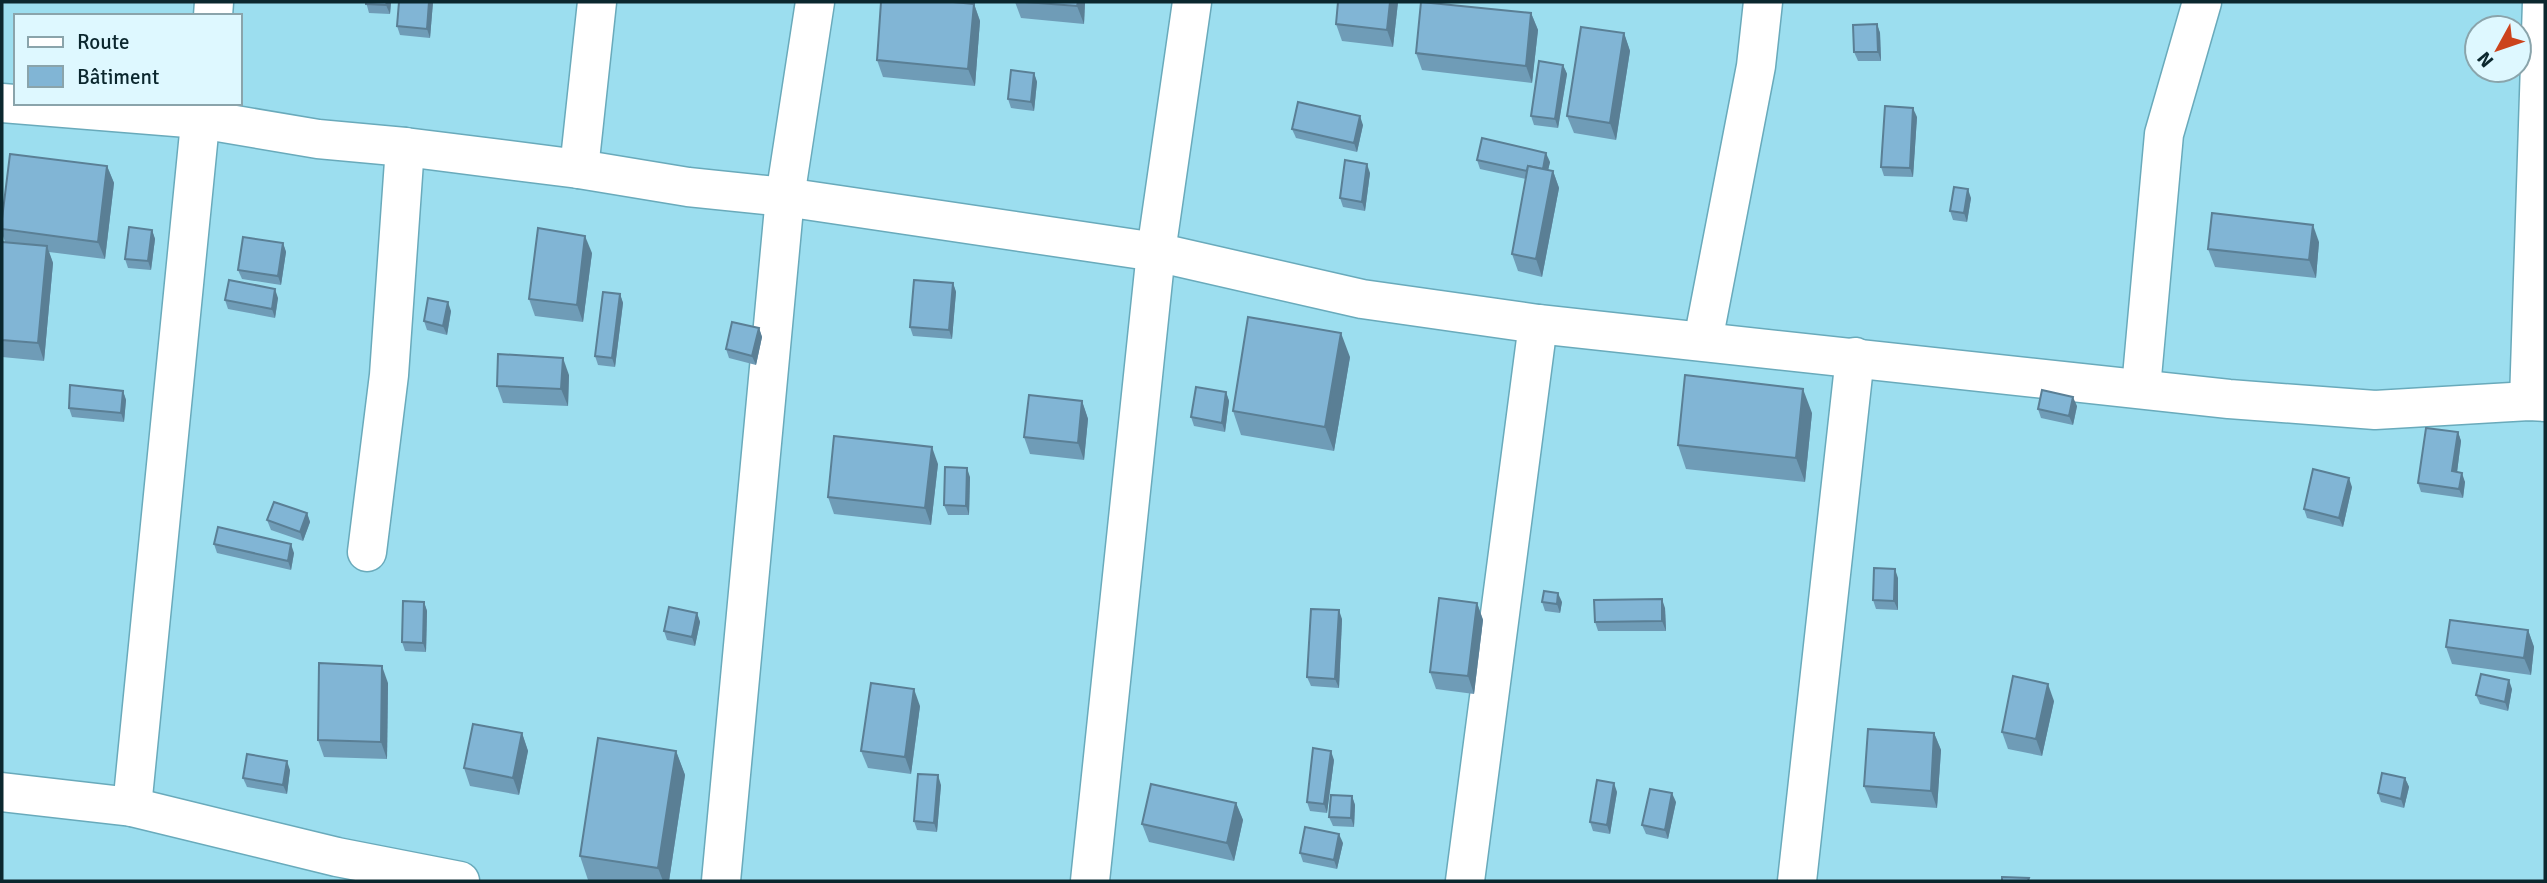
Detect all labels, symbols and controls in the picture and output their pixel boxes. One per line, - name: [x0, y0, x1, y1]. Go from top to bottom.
- legend: [14, 14, 242, 105]
- north arrow: [2463, 14, 2533, 84]
- text: Route: [77, 29, 129, 55]
- text: N: [2472, 47, 2499, 72]
- text: Bâtiment: [77, 64, 159, 90]

